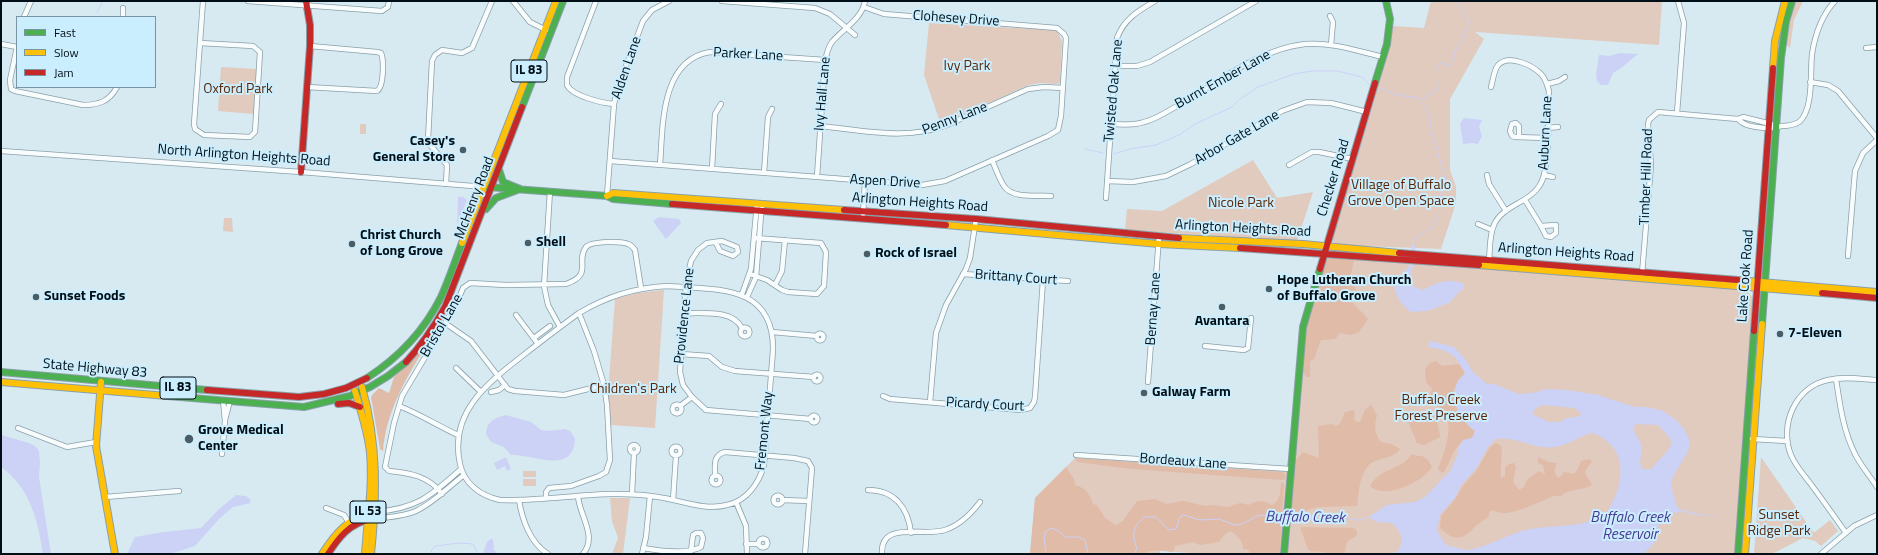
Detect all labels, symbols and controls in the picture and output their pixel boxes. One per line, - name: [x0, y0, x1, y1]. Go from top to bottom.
- street label: Clohesey Drive: [912, 8, 1000, 30]
- legend: [16, 16, 156, 88]
- text: Fast: [54, 23, 76, 42]
- street label: Alden Lane: [608, 35, 646, 101]
- street label: Twisted Oak Lane: [1101, 39, 1127, 143]
- text: Slow: [54, 43, 79, 62]
- street label: Parker Lane: [713, 45, 783, 65]
- street label: Burnt Ember Lane: [1172, 47, 1274, 113]
- street label: Ivy Hall Lane: [811, 56, 835, 132]
- park label: Ivy Park: [944, 59, 990, 75]
- road number: IL 83: [511, 60, 547, 82]
- text: Jam: [54, 63, 74, 82]
- park label: Oxford Park: [203, 82, 273, 98]
- street label: Auburn Lane: [1536, 95, 1556, 171]
- street label: Penny Lane: [920, 99, 990, 139]
- street label: Arbor Gate Lane: [1192, 107, 1282, 169]
- street label: Timber Hill Road: [1637, 128, 1657, 226]
- place label: Casey's General Store: [373, 134, 455, 166]
- street label: Checker Road: [1314, 137, 1354, 219]
- street label: North Arlington Heights Road: [157, 142, 331, 170]
- marker: Casey's General Store: [458, 145, 468, 155]
- street label: McHenry Road: [452, 154, 498, 242]
- street label: Aspen Drive: [849, 172, 921, 192]
- park label: Village of Buffalo Grove Open Space: [1348, 178, 1454, 210]
- street label: Arlington Heights Road: [852, 190, 988, 216]
- park label: Nicole Park: [1208, 196, 1274, 212]
- street label: Arlington Heights Road: [1175, 217, 1311, 241]
- place label: Christ Church of Long Grove: [360, 228, 443, 260]
- street label: Lake Cook Road: [1734, 229, 1758, 323]
- place label: Shell: [536, 235, 566, 251]
- marker: Shell: [523, 238, 533, 248]
- marker: Christ Church of Long Grove: [347, 239, 357, 249]
- street label: Arlington Heights Road: [1498, 240, 1634, 266]
- place label: Rock of Israel: [875, 246, 957, 262]
- marker: Rock of Israel: [862, 249, 872, 259]
- street label: Providence Lane: [672, 267, 698, 365]
- street label: Brittany Court: [974, 267, 1058, 289]
- street label: Bernay Lane: [1143, 272, 1165, 346]
- place label: Hope Lutheran Church of Buffalo Grove: [1277, 273, 1411, 306]
- marker: Hope Lutheran Church of Buffalo Grove: [1264, 284, 1274, 294]
- place label: Sunset Foods: [44, 289, 125, 305]
- marker: Sunset Foods: [31, 292, 41, 302]
- street label: Bristol Lane: [417, 292, 467, 360]
- marker: Avantara: [1217, 302, 1227, 312]
- place label: Avantara: [1195, 314, 1249, 330]
- place label: 7-Eleven: [1788, 326, 1842, 342]
- marker: 7-Eleven: [1775, 329, 1785, 339]
- street label: State Highway 83: [42, 356, 148, 382]
- road number: IL 83: [160, 377, 196, 399]
- park label: Children's Park: [589, 382, 677, 398]
- place label: Galway Farm: [1152, 385, 1231, 401]
- marker: Galway Farm: [1139, 388, 1149, 398]
- street label: Fremont Way: [753, 391, 777, 471]
- park label: Buffalo Creek Forest Preserve: [1395, 393, 1487, 426]
- street label: Picardy Court: [945, 395, 1025, 415]
- place label: Grove Medical Center: [198, 423, 284, 456]
- marker: Grove Medical Center: [183, 433, 195, 445]
- street label: Bordeaux Lane: [1139, 451, 1227, 473]
- road number: IL 53: [350, 501, 386, 523]
- water label: Buffalo Creek: [1265, 508, 1345, 528]
- park label: Sunset Ridge Park: [1747, 508, 1811, 540]
- water label: Buffalo Creek Reservoir: [1590, 509, 1670, 544]

